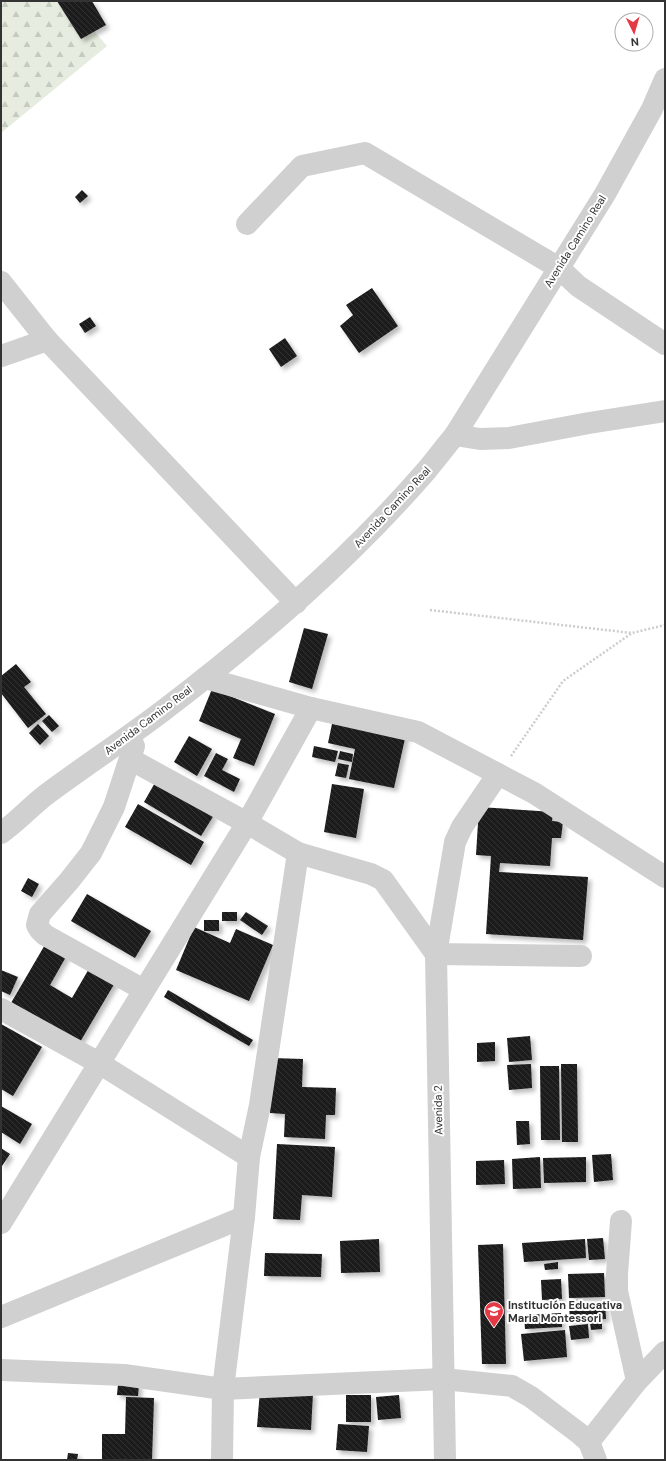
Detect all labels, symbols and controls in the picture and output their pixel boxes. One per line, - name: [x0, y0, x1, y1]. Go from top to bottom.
- north arrow: [614, 12, 654, 52]
- text: N: [630, 35, 639, 49]
- street label: Avenida Camino Real: [541, 192, 609, 290]
- street label: Avenida Camino Real: [351, 463, 433, 551]
- street label: Avenida Camino Real: [101, 682, 195, 758]
- street label: Avenida 2: [431, 1085, 445, 1135]
- place label: Institución Educativa Maria Montessori: [508, 1298, 622, 1325]
- school or university icon: Institución Educativa Maria Montessori: [483, 1300, 505, 1328]

